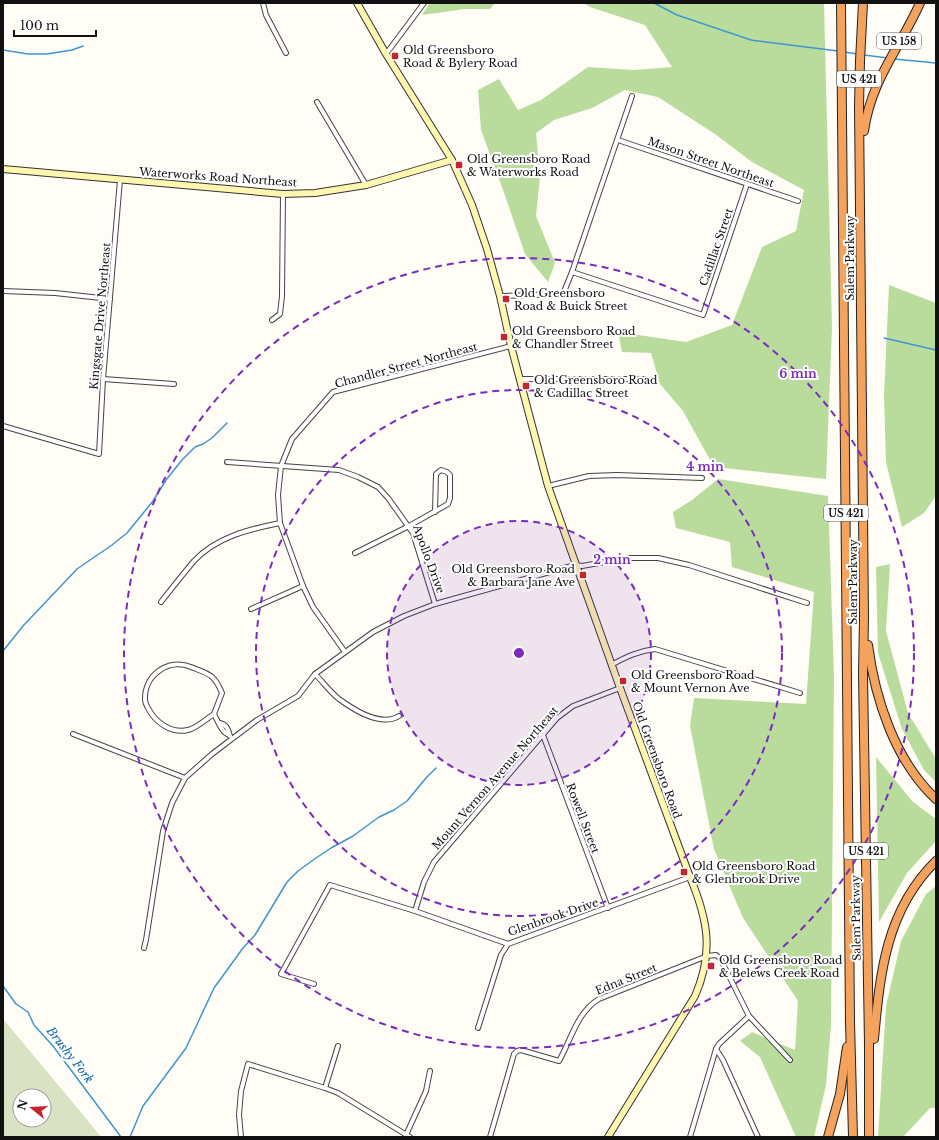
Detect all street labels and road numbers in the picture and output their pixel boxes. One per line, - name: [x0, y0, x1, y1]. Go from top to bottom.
- road number: US 158: [877, 33, 921, 49]
- road number: US 421: [837, 71, 881, 87]
- street label: Mason Street Northeast: [646, 134, 777, 190]
- street label: Waterworks Road Northeast: [138, 164, 298, 190]
- street label: Cadillac Street: [696, 205, 736, 288]
- street label: Salem Parkway: [843, 215, 857, 301]
- street label: Kingsgate Drive Northeast: [87, 241, 113, 390]
- street label: Chandler Street Northeast: [333, 339, 480, 391]
- road number: US 421: [824, 505, 868, 521]
- street label: Apollo Drive: [410, 522, 448, 595]
- street label: Salem Parkway: [846, 539, 860, 625]
- street label: Old Greensboro Road: [629, 700, 685, 821]
- street label: Mount Vernon Avenue Northeast: [429, 703, 562, 853]
- street label: Rowell Street: [563, 781, 603, 856]
- road number: US 421: [844, 843, 888, 859]
- street label: Salem Parkway: [848, 875, 864, 961]
- street label: Glenbrook Drive: [506, 895, 600, 939]
- street label: Edna Street: [593, 960, 660, 998]

